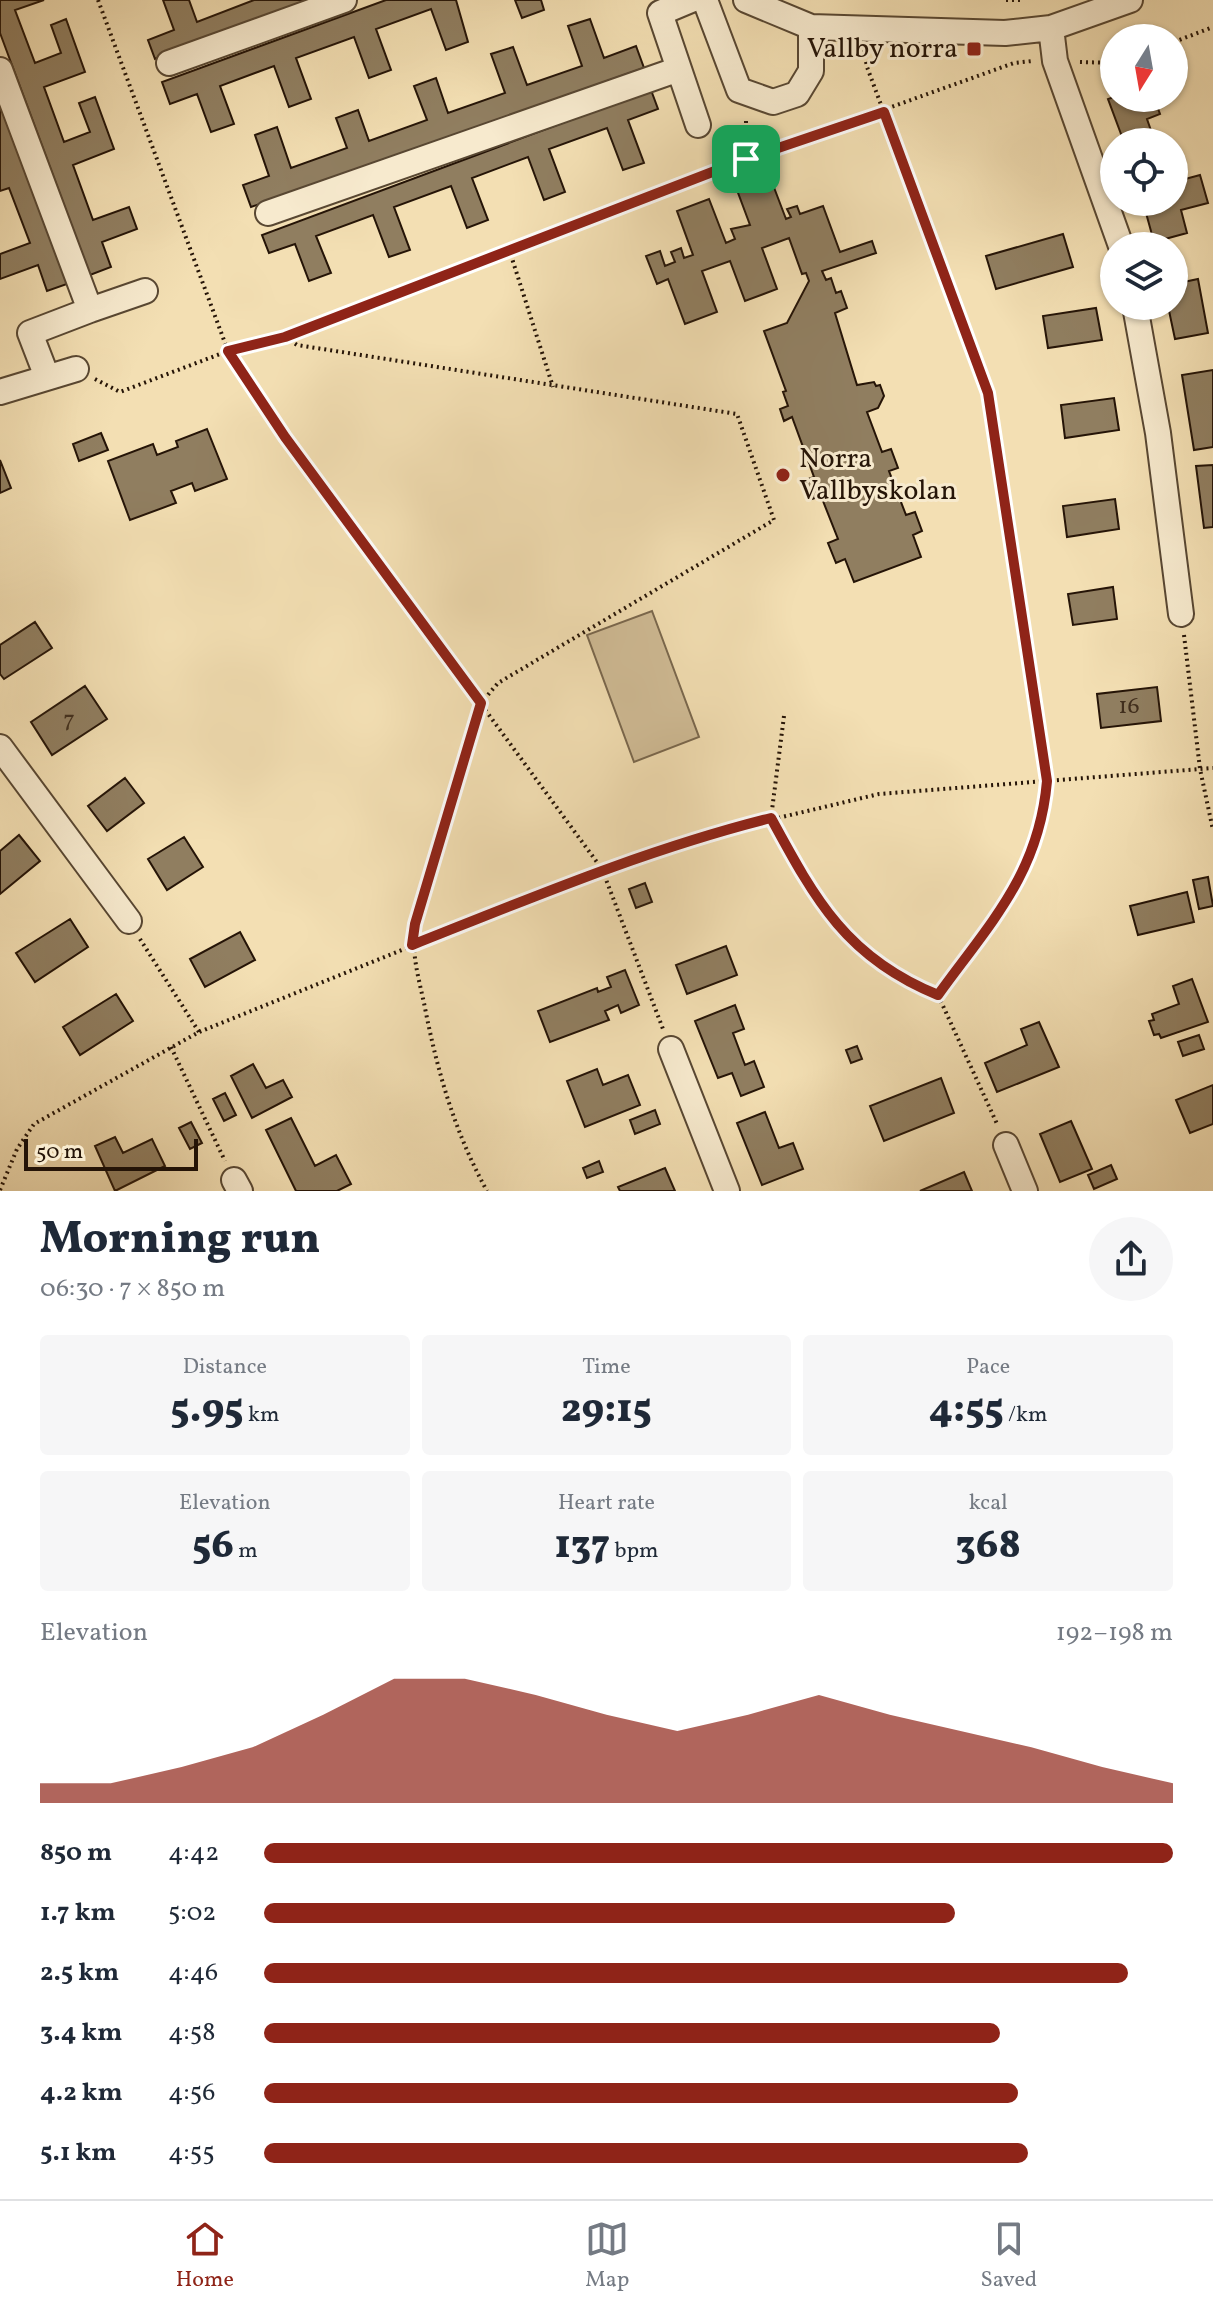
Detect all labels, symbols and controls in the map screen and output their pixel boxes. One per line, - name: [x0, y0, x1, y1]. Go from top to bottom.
- north arrow: [1100, 24, 1188, 112]
- map controls: [1100, 24, 1188, 320]
- place label: Vallby norra: [807, 30, 958, 69]
- marker: Vallby norra: [965, 40, 983, 58]
- pin: [712, 125, 780, 193]
- button: locate: [1100, 128, 1188, 216]
- icon: arrive: [724, 137, 768, 181]
- button: layers: [1100, 232, 1188, 320]
- place label: Norra Vallbyskolan: [799, 440, 957, 511]
- marker: Norra Vallbyskolan: [774, 466, 792, 484]
- house number: 16: [1118, 690, 1140, 724]
- house number: 7: [63, 704, 75, 738]
- scale bar: [24, 1135, 198, 1171]
- text: 50 m: [36, 1137, 83, 1168]
- text: Morning run: [40, 1210, 320, 1271]
- button: share: [1089, 1217, 1173, 1301]
- text: 06:30 · 7 × 850 m: [40, 1271, 225, 1307]
- text: Distance: [183, 1352, 267, 1383]
- text: Time: [582, 1352, 631, 1383]
- text: Pace: [966, 1352, 1010, 1383]
- text: 5.95: [170, 1383, 244, 1439]
- text: 29:15: [561, 1383, 652, 1439]
- text: 4:55: [929, 1383, 1004, 1439]
- text: km: [244, 1400, 279, 1431]
- text: /km: [1004, 1400, 1048, 1431]
- text: Elevation: [179, 1488, 271, 1519]
- text: Heart rate: [558, 1488, 655, 1519]
- text: kcal: [969, 1488, 1008, 1519]
- text: 56: [192, 1519, 234, 1575]
- text: 137: [554, 1519, 610, 1575]
- text: 368: [955, 1519, 1021, 1575]
- text: m: [234, 1536, 258, 1567]
- text: bpm: [610, 1536, 659, 1567]
- text: Elevation: [40, 1615, 148, 1651]
- text: 192–198 m: [1056, 1615, 1173, 1651]
- text: 850 m: [40, 1835, 112, 1871]
- text: 4:42: [168, 1835, 219, 1871]
- text: 1.7 km: [40, 1895, 116, 1931]
- text: 5:02: [168, 1895, 216, 1931]
- text: 2.5 km: [40, 1955, 119, 1991]
- text: 4:46: [168, 1955, 218, 1991]
- text: 3.4 km: [40, 2015, 123, 2051]
- text: 4:58: [168, 2015, 215, 2051]
- text: 4.2 km: [40, 2075, 123, 2111]
- text: 4:56: [168, 2075, 215, 2111]
- text: 5.1 km: [40, 2135, 116, 2171]
- text: 4:55: [168, 2135, 215, 2171]
- tab: Home: [176, 2217, 234, 2296]
- tab: Map: [585, 2217, 629, 2296]
- tab: Saved: [981, 2217, 1037, 2296]

